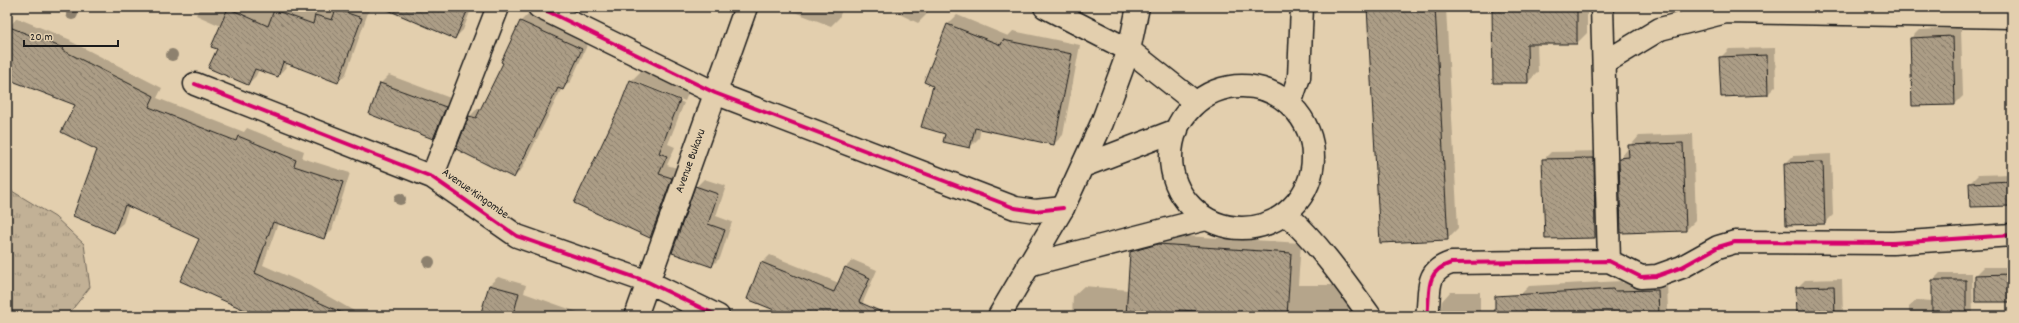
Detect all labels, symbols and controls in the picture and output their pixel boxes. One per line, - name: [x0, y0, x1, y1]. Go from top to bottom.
- scale bar: [24, 22, 118, 48]
- text: 20 m: [30, 29, 53, 46]
- street label: Avenue Bukavu: [672, 127, 710, 195]
- street label: Avenue Kingombe: [438, 165, 512, 223]

